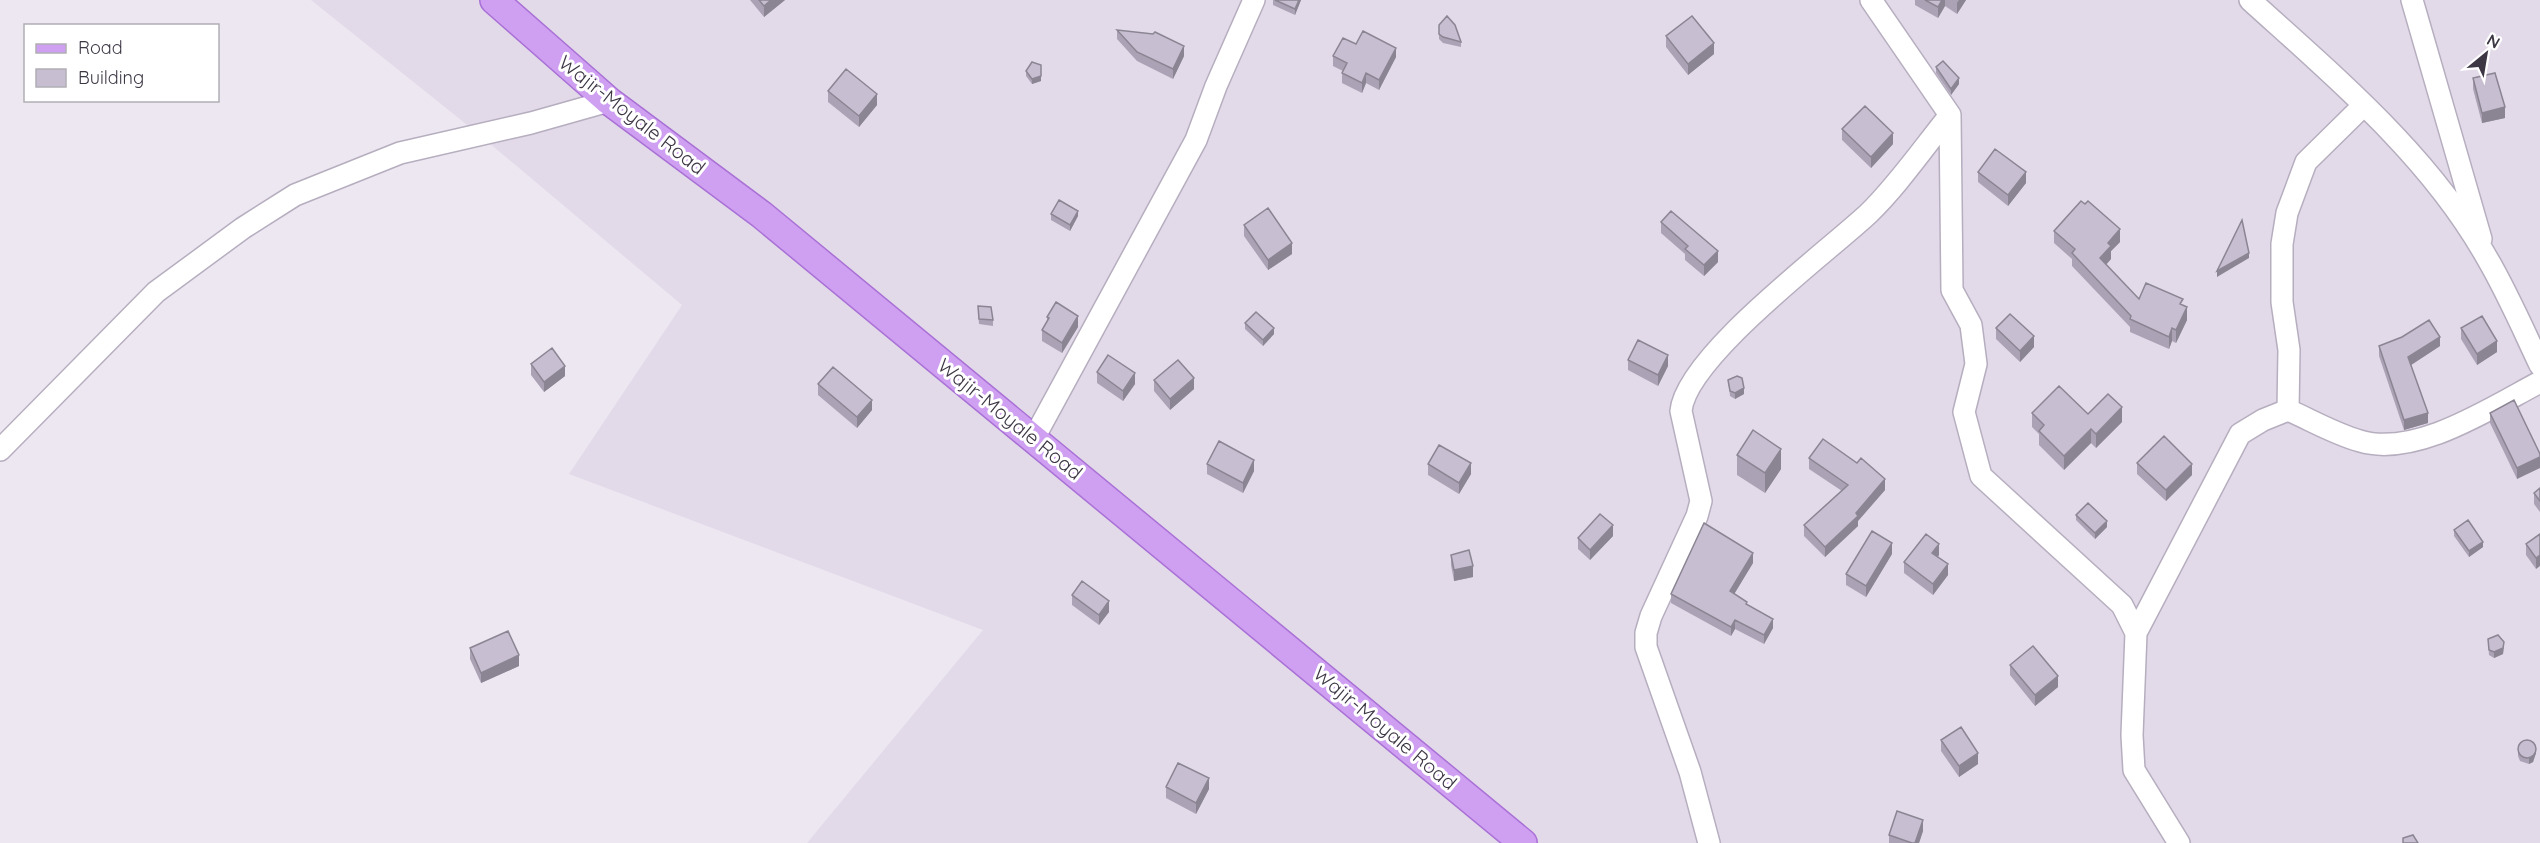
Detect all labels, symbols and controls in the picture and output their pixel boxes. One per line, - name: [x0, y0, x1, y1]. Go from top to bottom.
- legend: [24, 24, 219, 102]
- north arrow: [2456, 24, 2516, 84]
- text: N: [2483, 29, 2504, 53]
- text: Road: [78, 36, 123, 59]
- street label: Wajir-Moyale Road: [554, 50, 711, 180]
- text: Building: [78, 66, 144, 89]
- street label: Wajir-Moyale Road: [933, 352, 1088, 485]
- street label: Wajir-Moyale Road: [1309, 660, 1462, 795]

